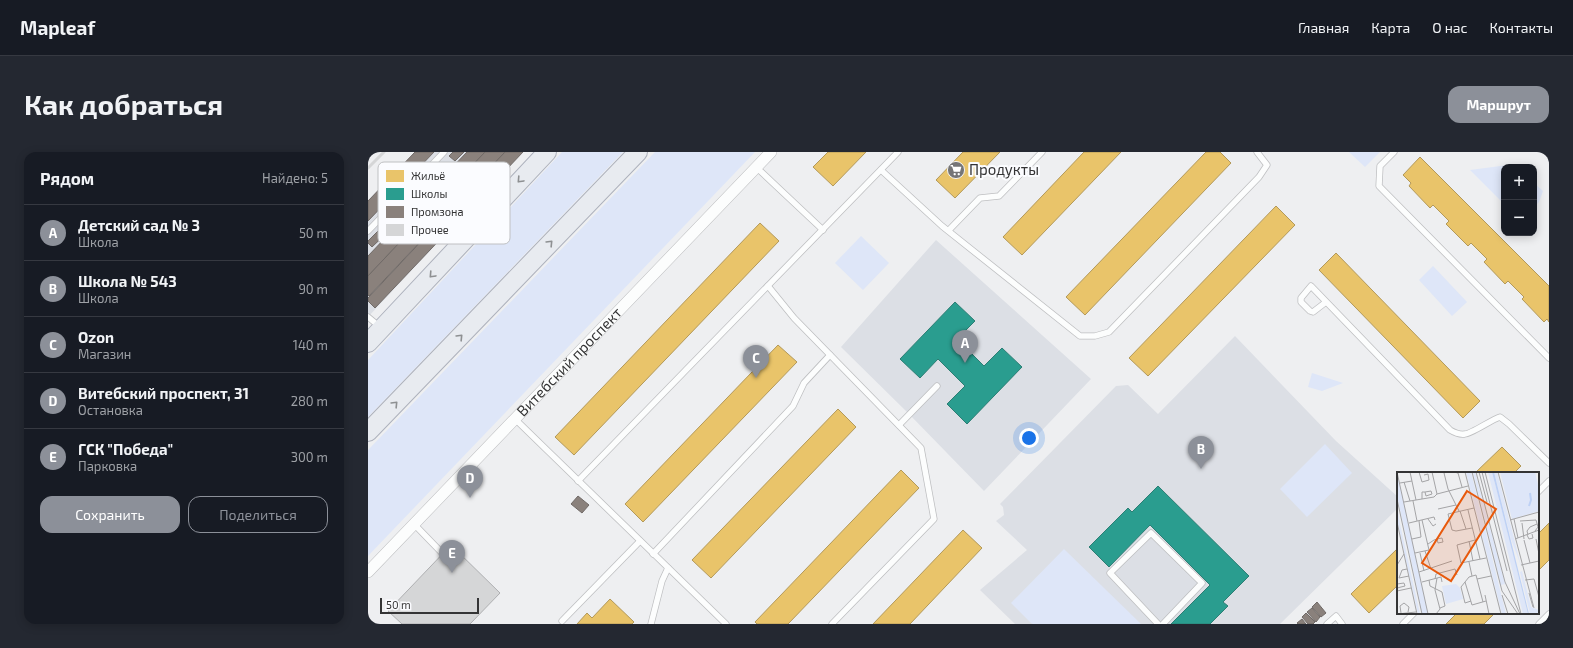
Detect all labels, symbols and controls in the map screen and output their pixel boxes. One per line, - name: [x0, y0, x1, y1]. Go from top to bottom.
- text: Mapleaf: [20, 16, 95, 39]
- text: Главная: [1298, 19, 1349, 36]
- text: Карта: [1371, 19, 1410, 36]
- text: О нас: [1432, 19, 1468, 36]
- text: Контакты: [1490, 19, 1553, 36]
- button: Маршрут: [1448, 86, 1549, 123]
- text: Как добраться: [24, 87, 223, 121]
- supermarket icon: Продукты: [946, 160, 966, 180]
- place label: Продукты: [969, 160, 1039, 179]
- legend: [378, 162, 510, 244]
- map controls: [1501, 164, 1537, 236]
- button: +: [1501, 164, 1537, 200]
- text: Рядом: [40, 168, 94, 188]
- text: Жильё: [411, 169, 445, 182]
- text: Найдено: 5: [262, 170, 328, 186]
- one-way arrow: [518, 176, 525, 183]
- text: Школы: [411, 187, 447, 200]
- button: −: [1501, 200, 1537, 236]
- text: Промзона: [411, 205, 463, 218]
- text: Детский сад № 3: [78, 216, 200, 234]
- text: Прочее: [411, 223, 449, 236]
- text: A: [49, 225, 57, 241]
- text: 50 m: [299, 225, 328, 241]
- text: Школа: [78, 234, 119, 250]
- one-way arrow: [545, 240, 553, 248]
- one-way arrow: [429, 270, 436, 278]
- text: Школа № 543: [78, 272, 177, 290]
- text: B: [49, 281, 57, 297]
- text: 90 m: [298, 281, 328, 297]
- text: Школа: [78, 290, 119, 306]
- street label: Витебский проспект: [512, 303, 625, 420]
- text: Ozon: [78, 328, 114, 346]
- pin: A: [952, 330, 978, 363]
- one-way arrow: [455, 334, 463, 342]
- text: C: [49, 337, 57, 353]
- text: 140 m: [293, 337, 328, 353]
- pin: C: [743, 345, 769, 378]
- text: Магазин: [78, 346, 131, 362]
- text: Витебский проспект, 31: [78, 384, 249, 402]
- text: D: [49, 393, 57, 409]
- text: 280 m: [291, 393, 328, 409]
- one-way arrow: [390, 401, 398, 409]
- text: Остановка: [78, 402, 143, 418]
- your location: [1019, 428, 1039, 448]
- pin: B: [1188, 436, 1214, 469]
- text: ГСК "Победа": [78, 440, 173, 458]
- text: E: [49, 449, 57, 465]
- text: 300 m: [291, 449, 328, 465]
- text: Парковка: [78, 458, 137, 474]
- pin: D: [457, 465, 483, 498]
- inset map: [1397, 472, 1539, 614]
- button: Сохранить: [40, 496, 180, 533]
- button: Поделиться: [188, 496, 328, 533]
- pin: E: [439, 540, 465, 573]
- scale bar: [380, 596, 479, 615]
- text: 50 m: [386, 598, 411, 611]

